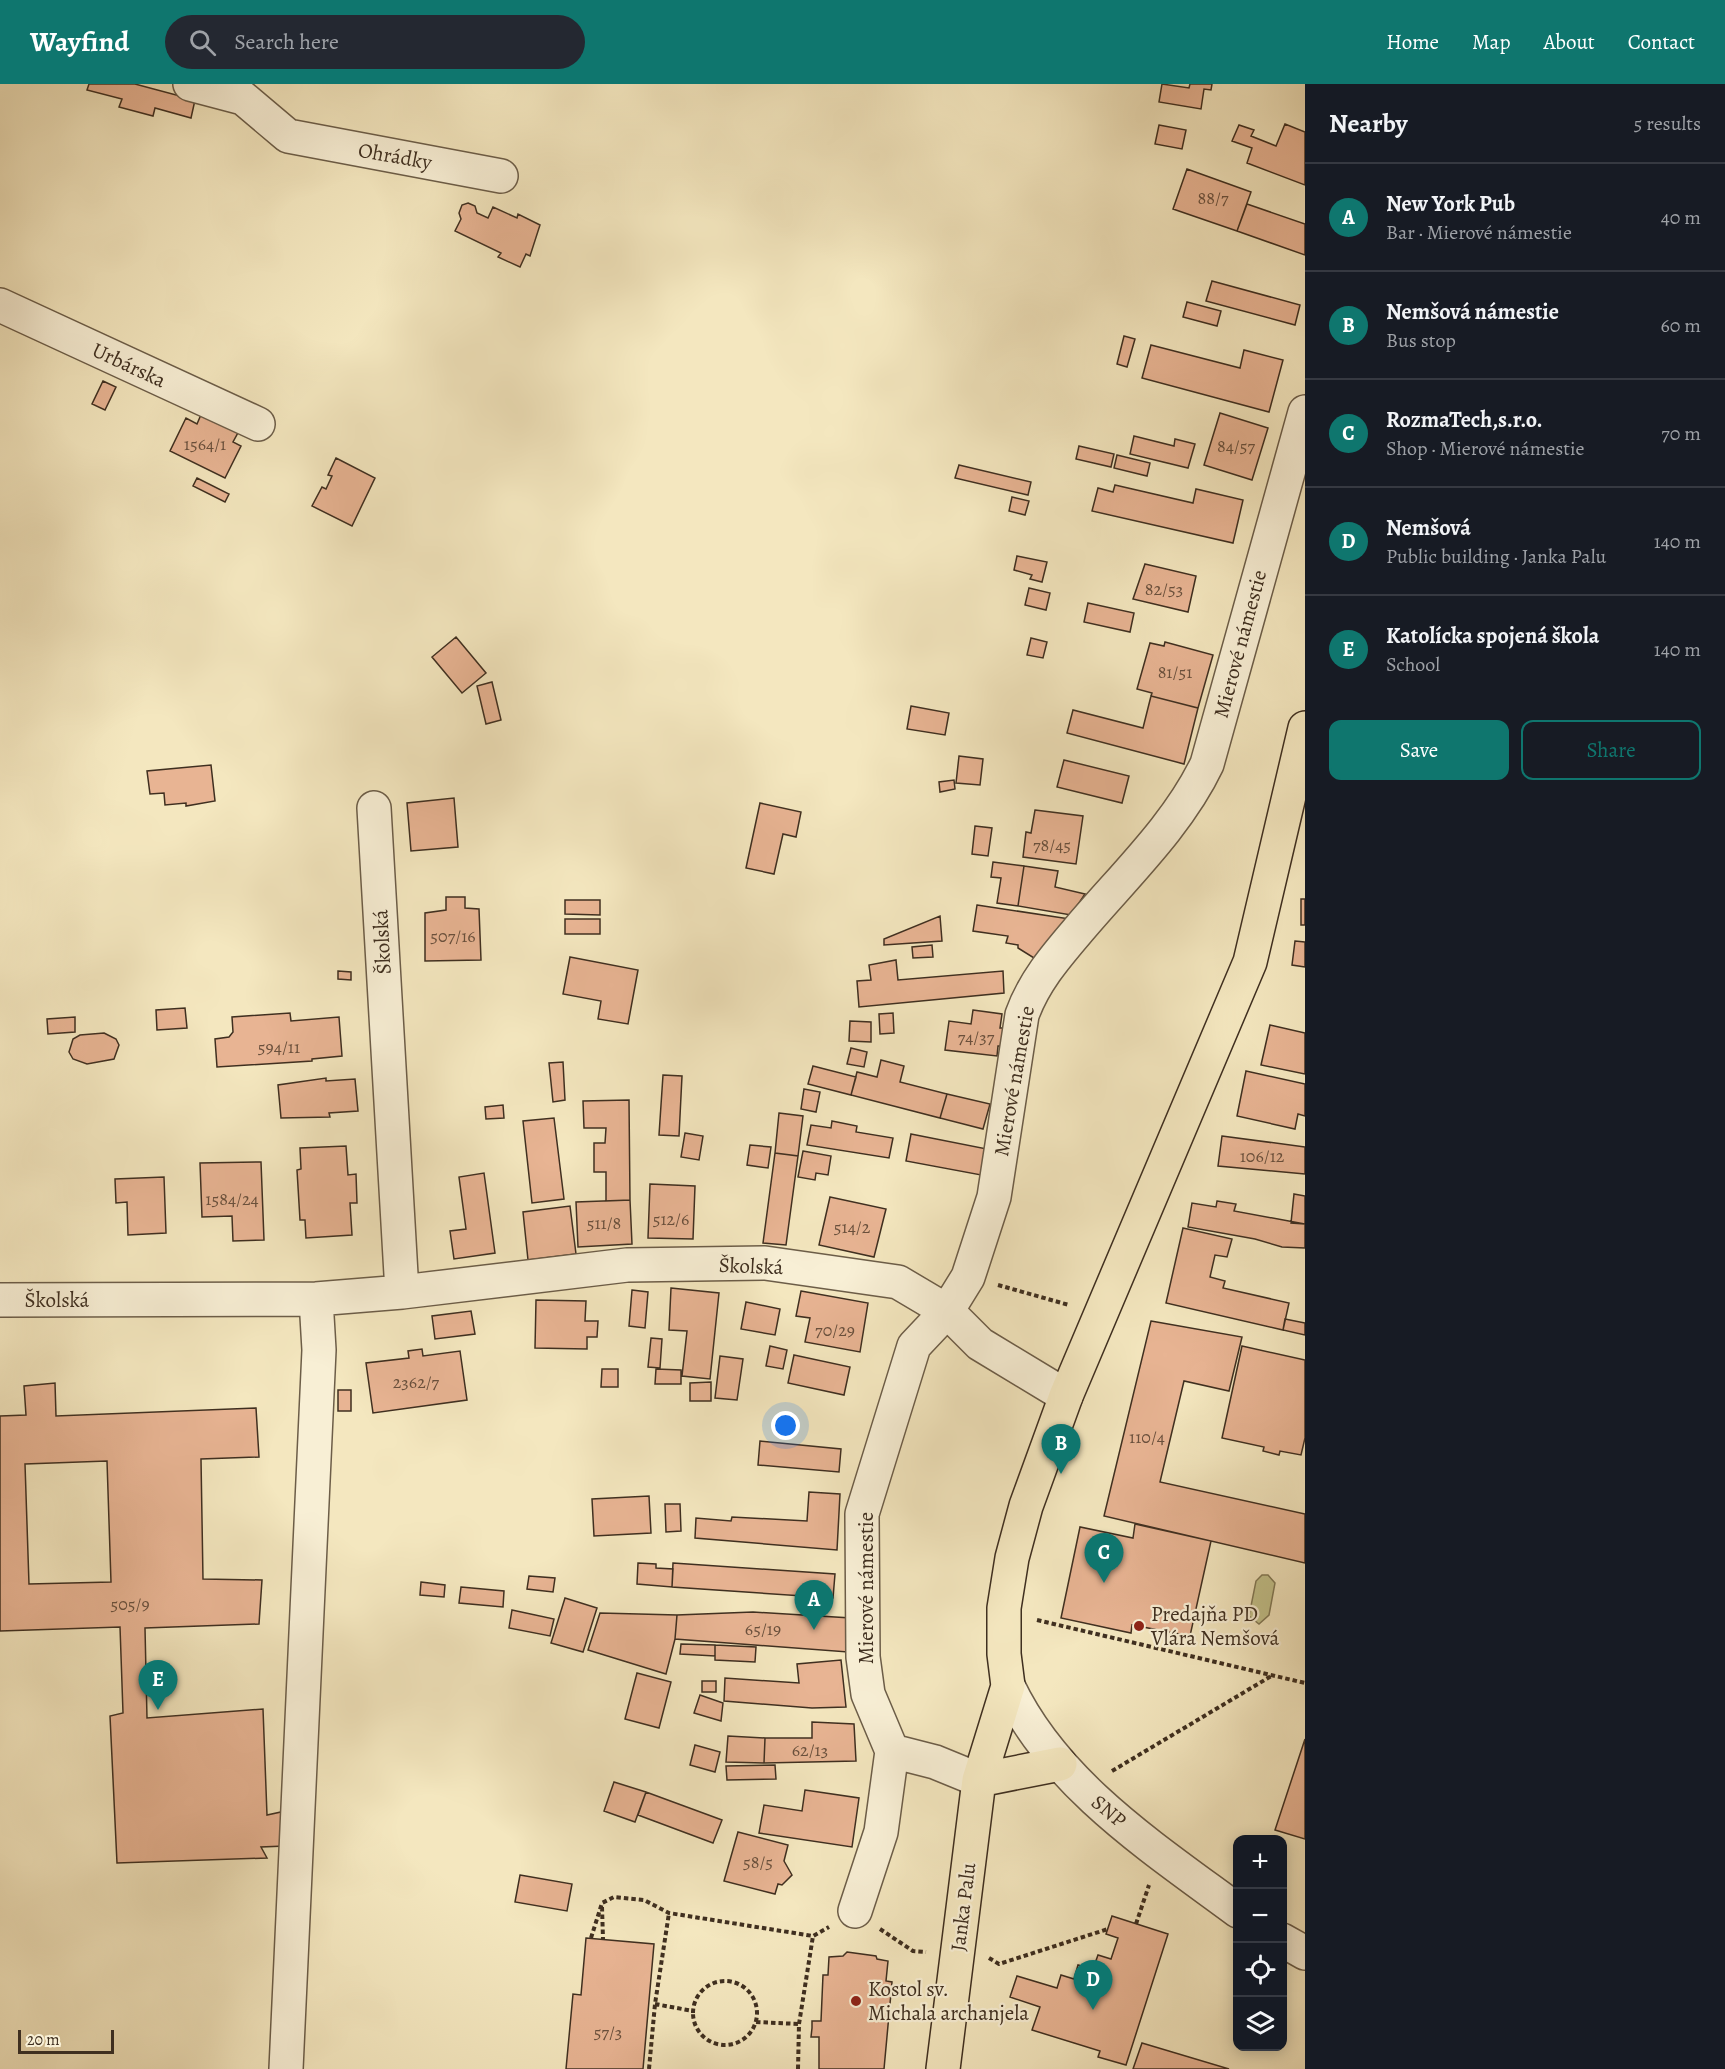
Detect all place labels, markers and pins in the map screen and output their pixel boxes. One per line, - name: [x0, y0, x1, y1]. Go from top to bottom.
- pin: B: [1042, 1424, 1080, 1474]
- pin: C: [1084, 1534, 1124, 1583]
- pin: A: [794, 1580, 834, 1630]
- place label: Predajňa PD Vlára Nemšová: [1150, 1600, 1279, 1652]
- marker: Predajňa PD Vlára Nemšová: [1132, 1619, 1146, 1633]
- pin: E: [138, 1660, 178, 1710]
- pin: D: [1074, 1960, 1112, 2010]
- place label: Kostol sv. Michala archanjela: [868, 1975, 1029, 2027]
- marker: Kostol sv. Michala archanjela: [849, 1994, 863, 2008]

